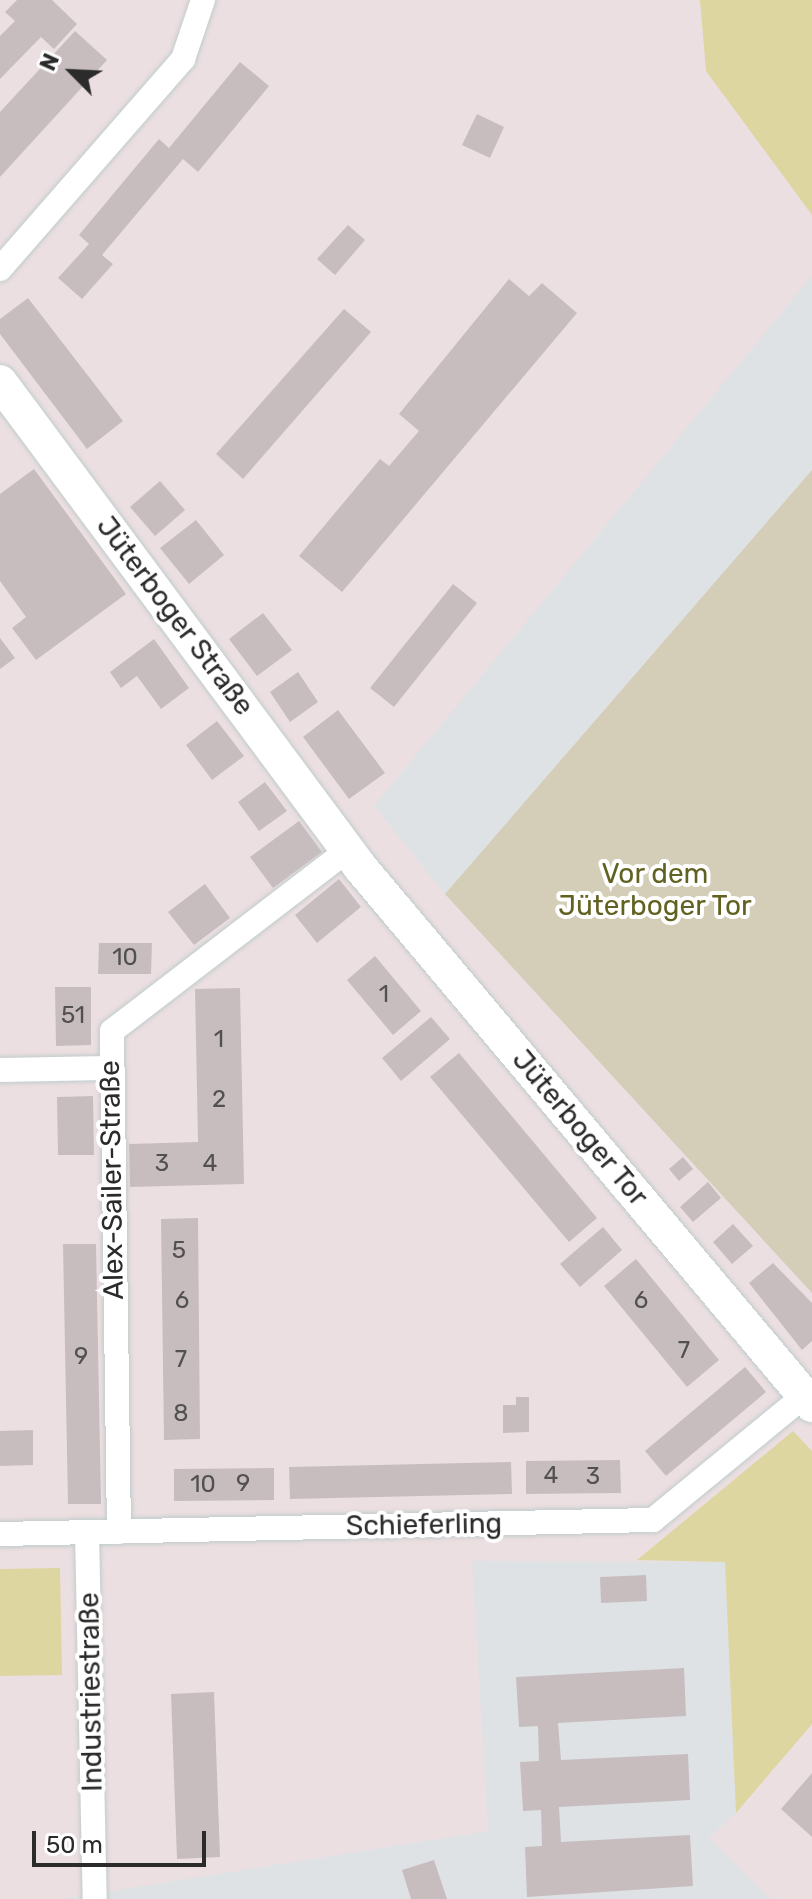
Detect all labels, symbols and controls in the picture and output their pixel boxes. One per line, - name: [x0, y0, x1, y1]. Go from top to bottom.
- north arrow: [32, 32, 112, 112]
- text: N: [34, 49, 65, 75]
- street label: Jüterboger Straße: [89, 510, 261, 722]
- park label: Vor dem Jüterboger Tor: [558, 857, 752, 923]
- house number: 10: [112, 944, 138, 972]
- house number: 1: [379, 981, 389, 1009]
- house number: 51: [61, 1002, 85, 1030]
- house number: 1: [214, 1026, 224, 1054]
- street label: Jüterboger Tor: [505, 1043, 655, 1213]
- street label: Alex-Sailer-Straße: [93, 1060, 131, 1300]
- house number: 2: [212, 1086, 226, 1114]
- house number: 3: [155, 1150, 169, 1178]
- house number: 4: [203, 1150, 217, 1178]
- house number: 5: [172, 1237, 186, 1265]
- house number: 6: [175, 1287, 189, 1315]
- house number: 6: [634, 1287, 648, 1315]
- house number: 7: [678, 1337, 690, 1365]
- house number: 9: [74, 1343, 88, 1371]
- house number: 7: [175, 1346, 187, 1374]
- house number: 8: [173, 1400, 189, 1428]
- house number: 4: [544, 1462, 558, 1490]
- house number: 3: [586, 1463, 600, 1491]
- house number: 9: [236, 1470, 250, 1498]
- house number: 10: [190, 1471, 216, 1499]
- street label: Schieferling: [346, 1507, 502, 1543]
- street label: Industriestraße: [72, 1592, 110, 1792]
- scale bar: [36, 1815, 210, 1865]
- text: 50 m: [46, 1831, 103, 1859]

